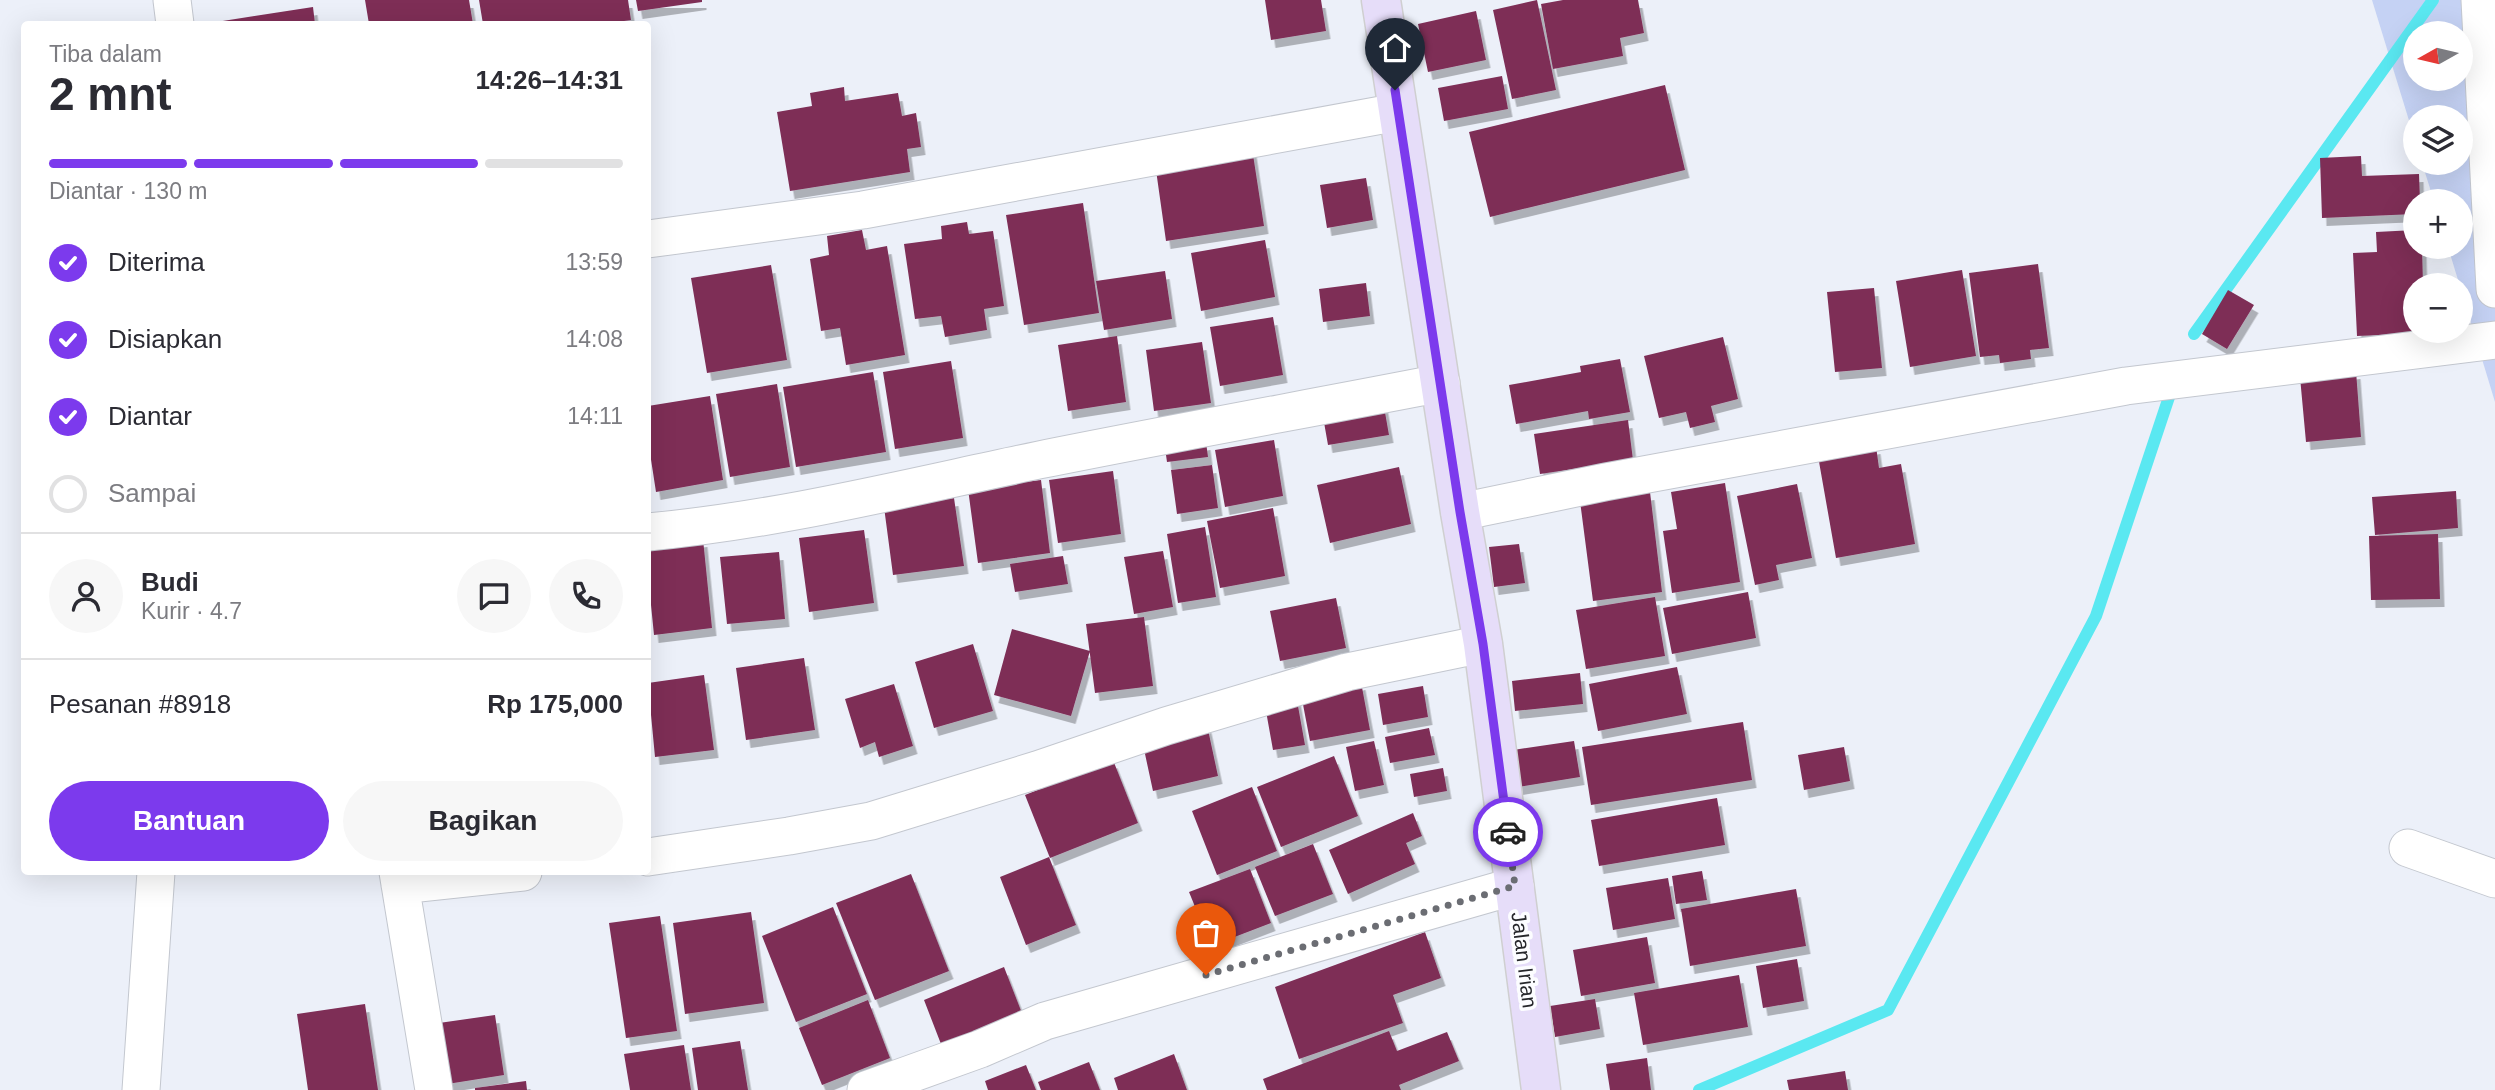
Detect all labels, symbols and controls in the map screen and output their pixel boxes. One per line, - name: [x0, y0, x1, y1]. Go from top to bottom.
- pin: [1365, 18, 1425, 90]
- north arrow: [2403, 21, 2473, 91]
- map controls: [2403, 21, 2473, 343]
- icon: home: [1376, 29, 1414, 67]
- text: Tiba dalam: [49, 41, 162, 67]
- text: 14:26–14:31: [476, 65, 623, 95]
- text: 2 mnt: [49, 68, 172, 120]
- button: layers: [2403, 105, 2473, 175]
- text: Diantar · 130 m: [49, 178, 208, 204]
- button: +: [2403, 189, 2473, 259]
- icon: check: [49, 244, 87, 282]
- text: Diterima: [108, 247, 205, 277]
- text: 13:59: [565, 249, 623, 275]
- button: −: [2403, 273, 2473, 343]
- icon: check: [49, 321, 87, 359]
- text: Disiapkan: [108, 324, 222, 354]
- text: 14:08: [565, 326, 623, 352]
- icon: check: [49, 398, 87, 436]
- text: Diantar: [108, 401, 192, 431]
- text: 14:11: [567, 403, 623, 429]
- text: Sampai: [108, 478, 196, 508]
- button: person: [49, 559, 123, 633]
- button: chat: [457, 559, 531, 633]
- button: phone: [549, 559, 623, 633]
- text: Budi: [141, 567, 199, 597]
- text: Kurir · 4.7: [141, 598, 242, 624]
- text: Pesanan #8918: [49, 689, 231, 719]
- text: Rp 175,000: [487, 689, 623, 719]
- button: Bantuan: [49, 781, 329, 861]
- button: Bagikan: [343, 781, 623, 861]
- courier: [1473, 797, 1543, 867]
- icon: car: [1489, 813, 1527, 851]
- pin: [1176, 903, 1236, 975]
- street label: Jalan Irian: [1507, 910, 1542, 1009]
- icon: bag: [1187, 914, 1225, 952]

